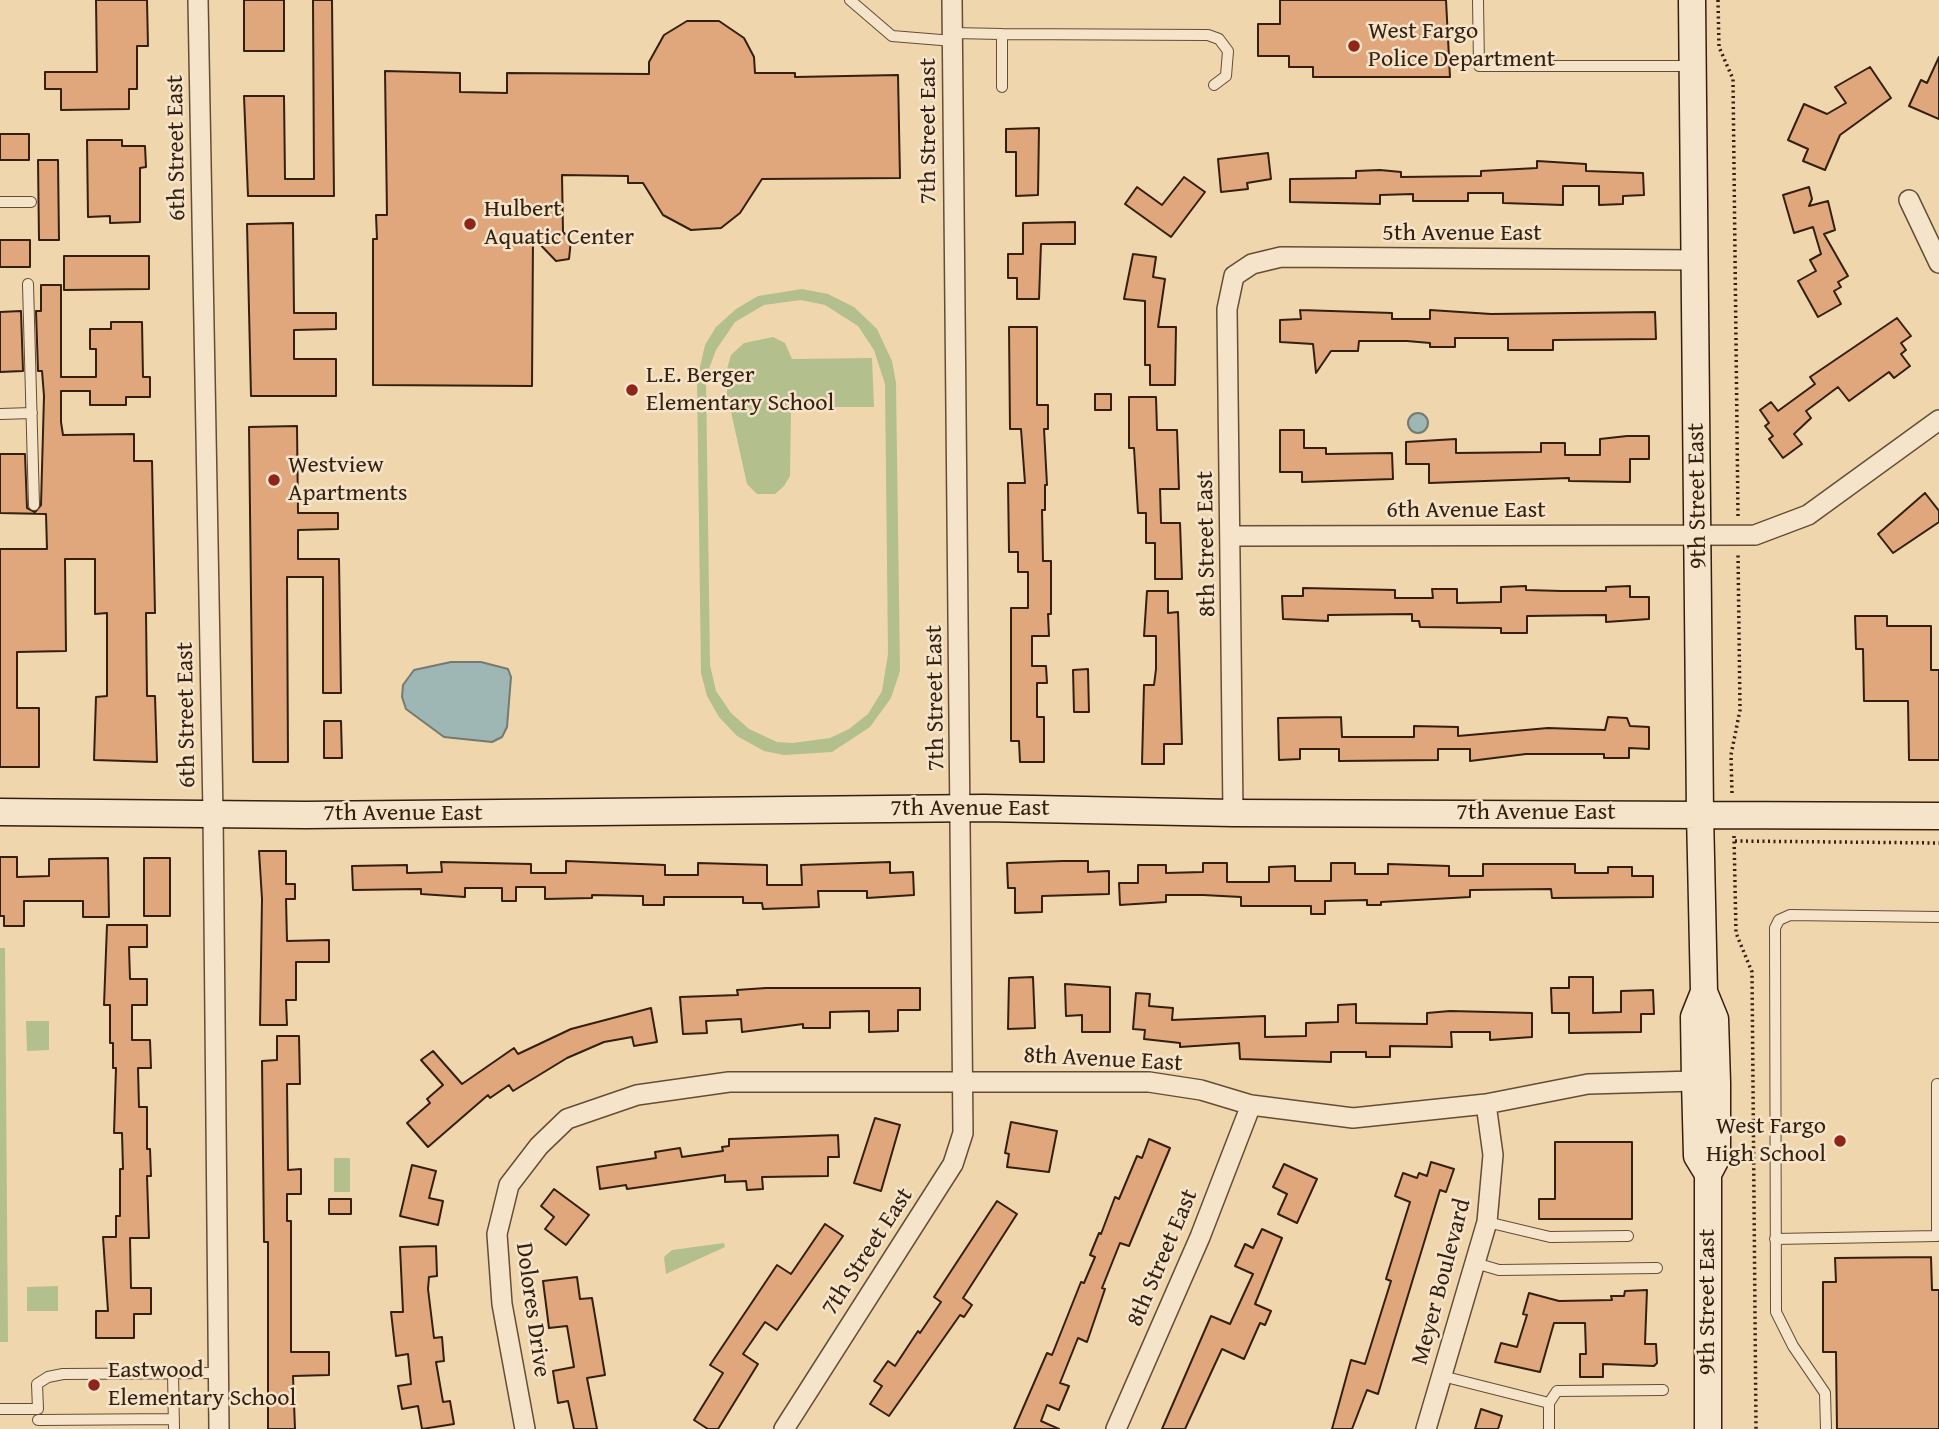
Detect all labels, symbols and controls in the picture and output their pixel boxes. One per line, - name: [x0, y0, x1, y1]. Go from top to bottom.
- place label: West Fargo Police Department: [1368, 18, 1555, 74]
- marker: West Fargo Police Department: [1346, 38, 1362, 54]
- street label: 7th Street East: [915, 58, 943, 204]
- street label: 6th Street East: [161, 75, 193, 221]
- place label: Hulbert Aquatic Center: [484, 196, 634, 252]
- marker: Hulbert Aquatic Center: [462, 216, 478, 232]
- street label: 5th Avenue East: [1382, 220, 1542, 248]
- place label: L.E. Berger Elementary School: [646, 362, 834, 418]
- marker: L.E. Berger Elementary School: [624, 382, 640, 398]
- street label: 9th Street East: [1682, 423, 1714, 569]
- place label: Westview Apartments: [288, 452, 408, 508]
- street label: 8th Street East: [1191, 471, 1223, 617]
- marker: Westview Apartments: [266, 472, 282, 488]
- street label: 6th Avenue East: [1386, 497, 1546, 525]
- street label: 7th Street East: [920, 625, 952, 771]
- street label: 6th Street East: [171, 642, 203, 788]
- street label: 7th Avenue East: [890, 795, 1050, 823]
- street label: 7th Avenue East: [1456, 799, 1616, 827]
- street label: 7th Avenue East: [323, 800, 483, 828]
- street label: 8th Avenue East: [1023, 1041, 1183, 1079]
- place label: West Fargo High School: [1706, 1113, 1826, 1169]
- marker: West Fargo High School: [1832, 1133, 1848, 1149]
- street label: 7th Street East: [816, 1183, 920, 1321]
- street label: 8th Street East: [1121, 1185, 1205, 1331]
- street label: Meyer Boulevard: [1406, 1196, 1478, 1368]
- street label: 9th Street East: [1694, 1229, 1722, 1375]
- street label: Dolores Drive: [508, 1241, 556, 1379]
- place label: Eastwood Elementary School: [108, 1357, 296, 1413]
- marker: Eastwood Elementary School: [86, 1377, 102, 1393]

